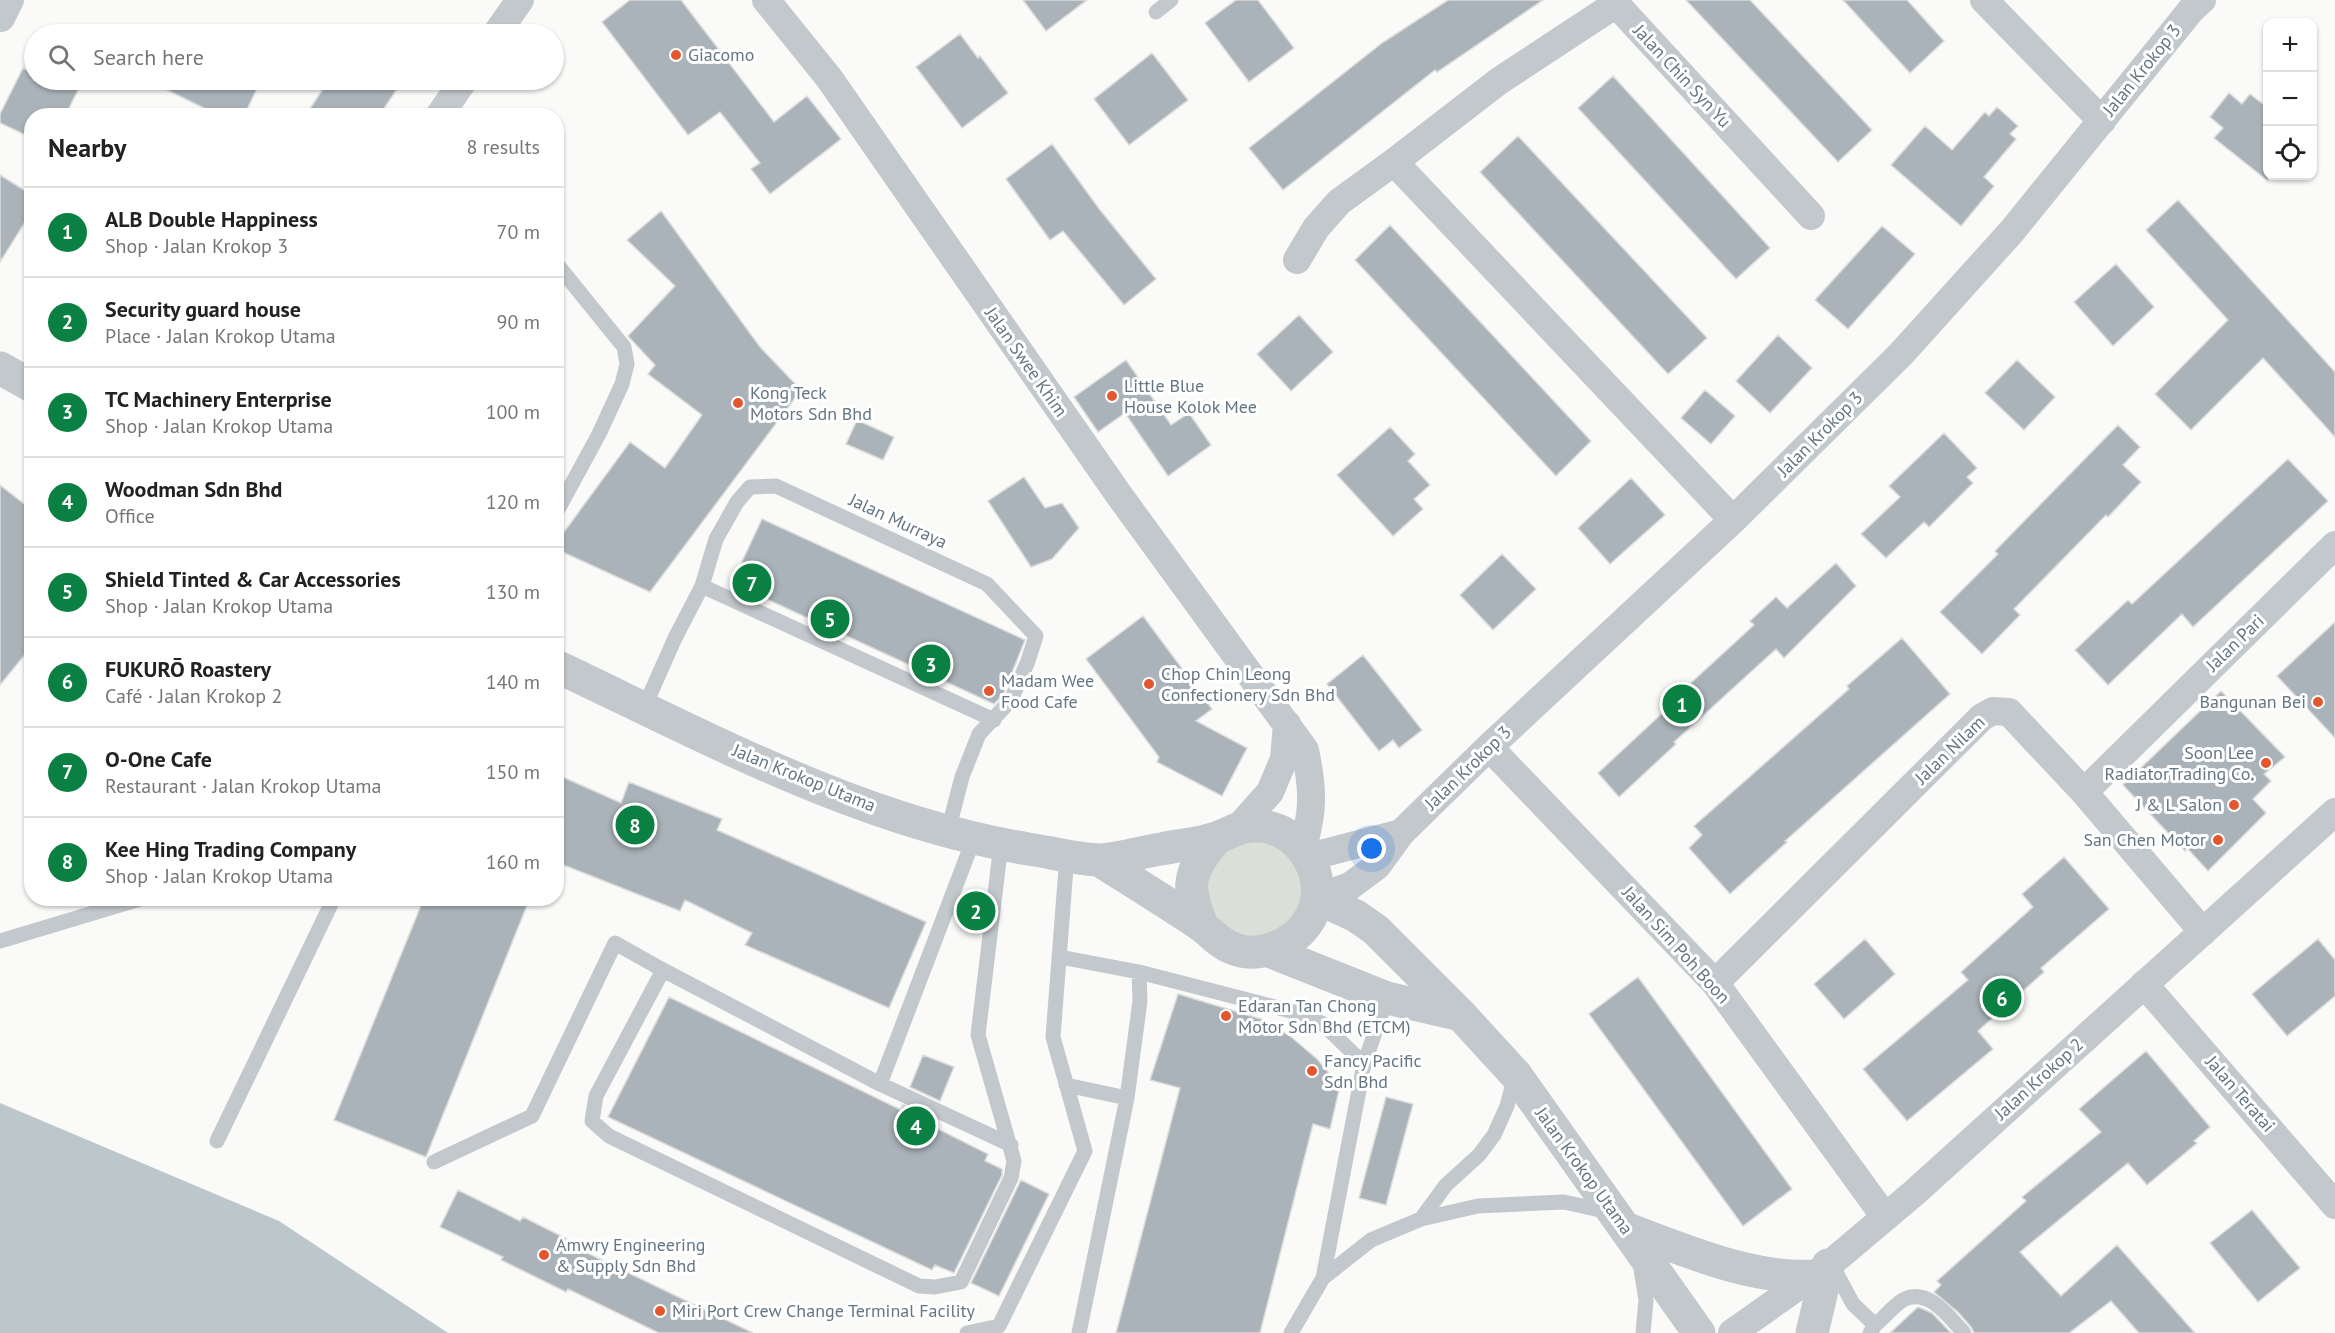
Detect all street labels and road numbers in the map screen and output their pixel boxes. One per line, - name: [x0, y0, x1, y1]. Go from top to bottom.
- street label: Jalan Chin Syn Yu: [1628, 18, 1736, 132]
- street label: Jalan Krokop 3: [2097, 19, 2186, 121]
- street label: Jalan Swee Khim: [979, 302, 1073, 421]
- street label: Jalan Krokop 3: [1771, 386, 1867, 482]
- street label: Jalan Murraya: [845, 487, 951, 553]
- street label: Jalan Pari: [2200, 609, 2269, 677]
- street label: Jalan Nilam: [1909, 711, 1990, 789]
- street label: Jalan Krokop 3: [1419, 721, 1516, 815]
- street label: Jalan Krokop Utama: [728, 738, 879, 817]
- street label: Jalan Sim Poh Boon: [1617, 880, 1735, 1008]
- street label: Jalan Krokop 2: [1989, 1033, 2088, 1125]
- street label: Jalan Teratai: [2200, 1050, 2280, 1137]
- street label: Jalan Krokop Utama: [1530, 1102, 1638, 1239]

